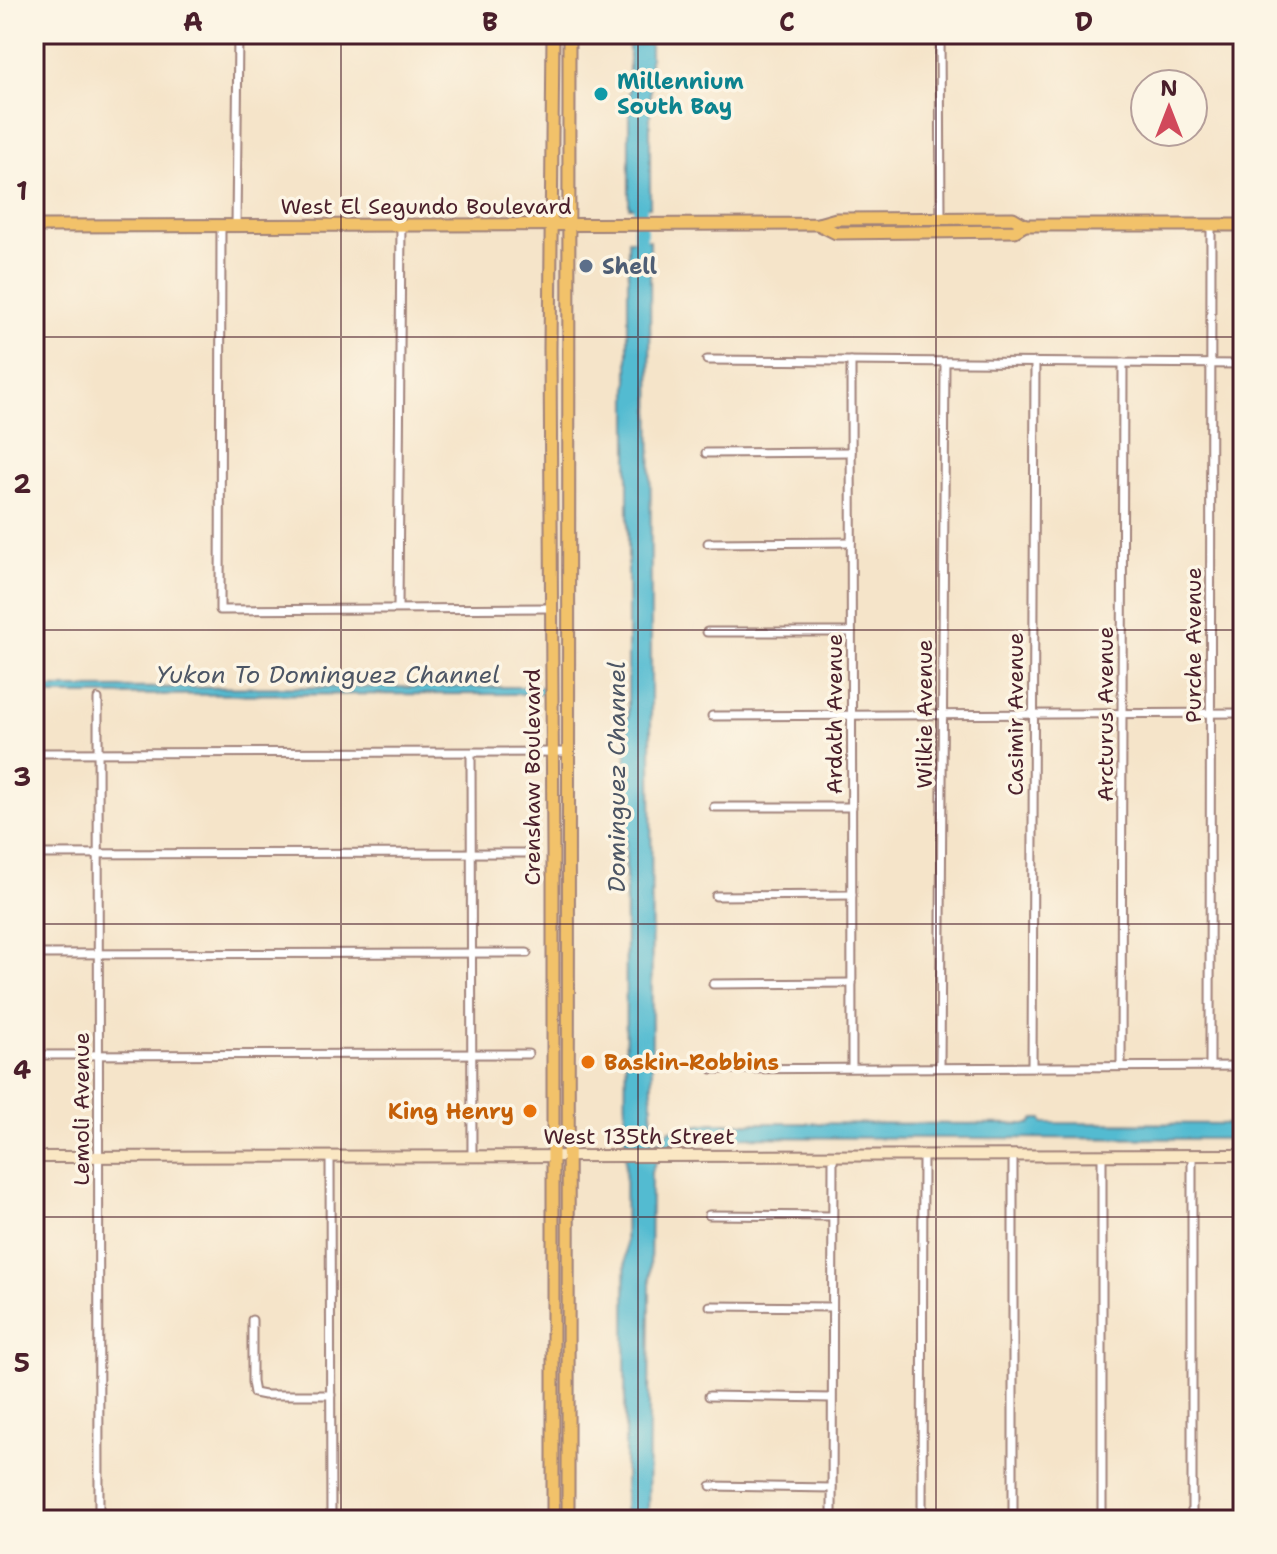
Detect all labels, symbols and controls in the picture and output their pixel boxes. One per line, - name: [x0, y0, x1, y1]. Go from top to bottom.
- text: A: [183, 4, 203, 39]
- text: B: [482, 4, 498, 39]
- text: C: [779, 4, 795, 39]
- text: D: [1075, 4, 1093, 39]
- place label: Millennium South Bay: [617, 67, 744, 121]
- north arrow: [1129, 68, 1209, 148]
- text: N: [1160, 74, 1178, 103]
- marker: Millennium South Bay: [592, 85, 610, 103]
- text: 1: [16, 173, 28, 208]
- street label: West El Segundo Boulevard: [280, 192, 572, 221]
- place label: Shell: [602, 252, 658, 281]
- marker: Shell: [577, 257, 595, 275]
- text: 2: [13, 466, 31, 501]
- street label: Purche Avenue: [1179, 567, 1208, 723]
- street label: Arcturus Avenue: [1091, 626, 1120, 802]
- street label: Casimir Avenue: [1001, 632, 1030, 796]
- street label: Ardath Avenue: [820, 634, 849, 794]
- street label: Wilkie Avenue: [910, 639, 939, 789]
- water label: Yukon To Dominguez Channel: [156, 659, 500, 691]
- water label: Dominguez Channel: [601, 661, 633, 893]
- street label: Crenshaw Boulevard: [518, 669, 547, 885]
- text: 3: [13, 759, 31, 794]
- street label: Lemoli Avenue: [67, 1032, 96, 1186]
- place label: Baskin-Robbins: [604, 1048, 779, 1077]
- text: 4: [13, 1052, 31, 1087]
- marker: Baskin-Robbins: [579, 1053, 597, 1071]
- place label: King Henry: [388, 1097, 514, 1126]
- marker: King Henry: [521, 1102, 539, 1120]
- street label: West 135th Street: [543, 1122, 735, 1151]
- text: 5: [14, 1345, 30, 1380]

